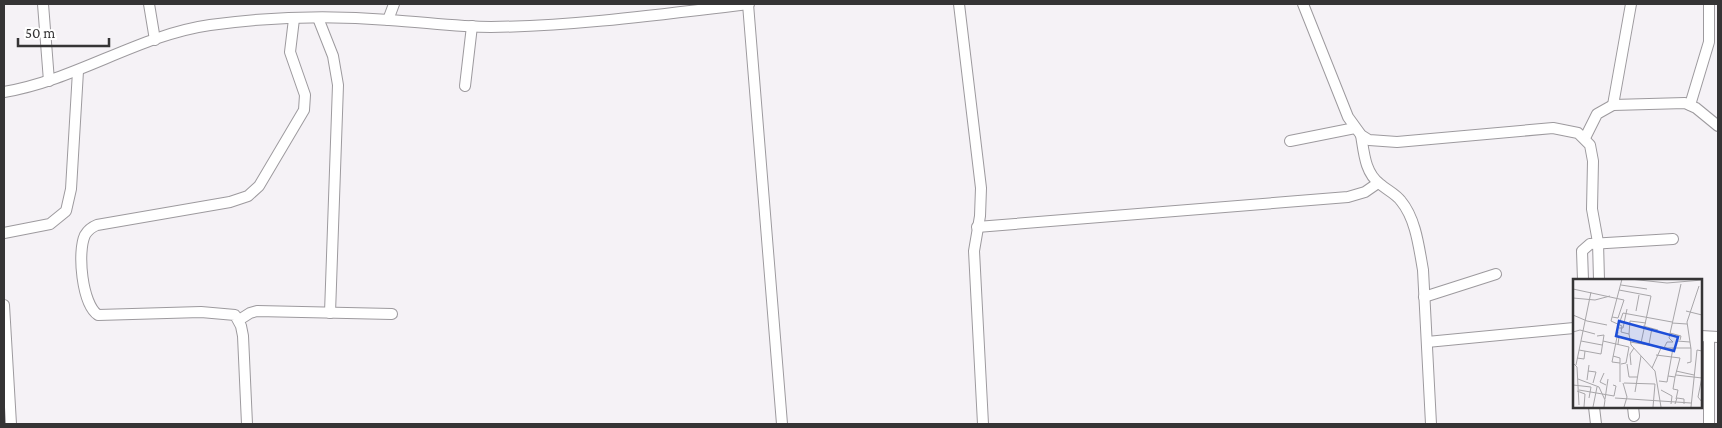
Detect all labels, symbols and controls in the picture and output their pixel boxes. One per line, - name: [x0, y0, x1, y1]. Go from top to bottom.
- scale bar: [18, 15, 109, 47]
- text: 50 m: [25, 25, 55, 41]
- inset map: [1573, 279, 1702, 408]

